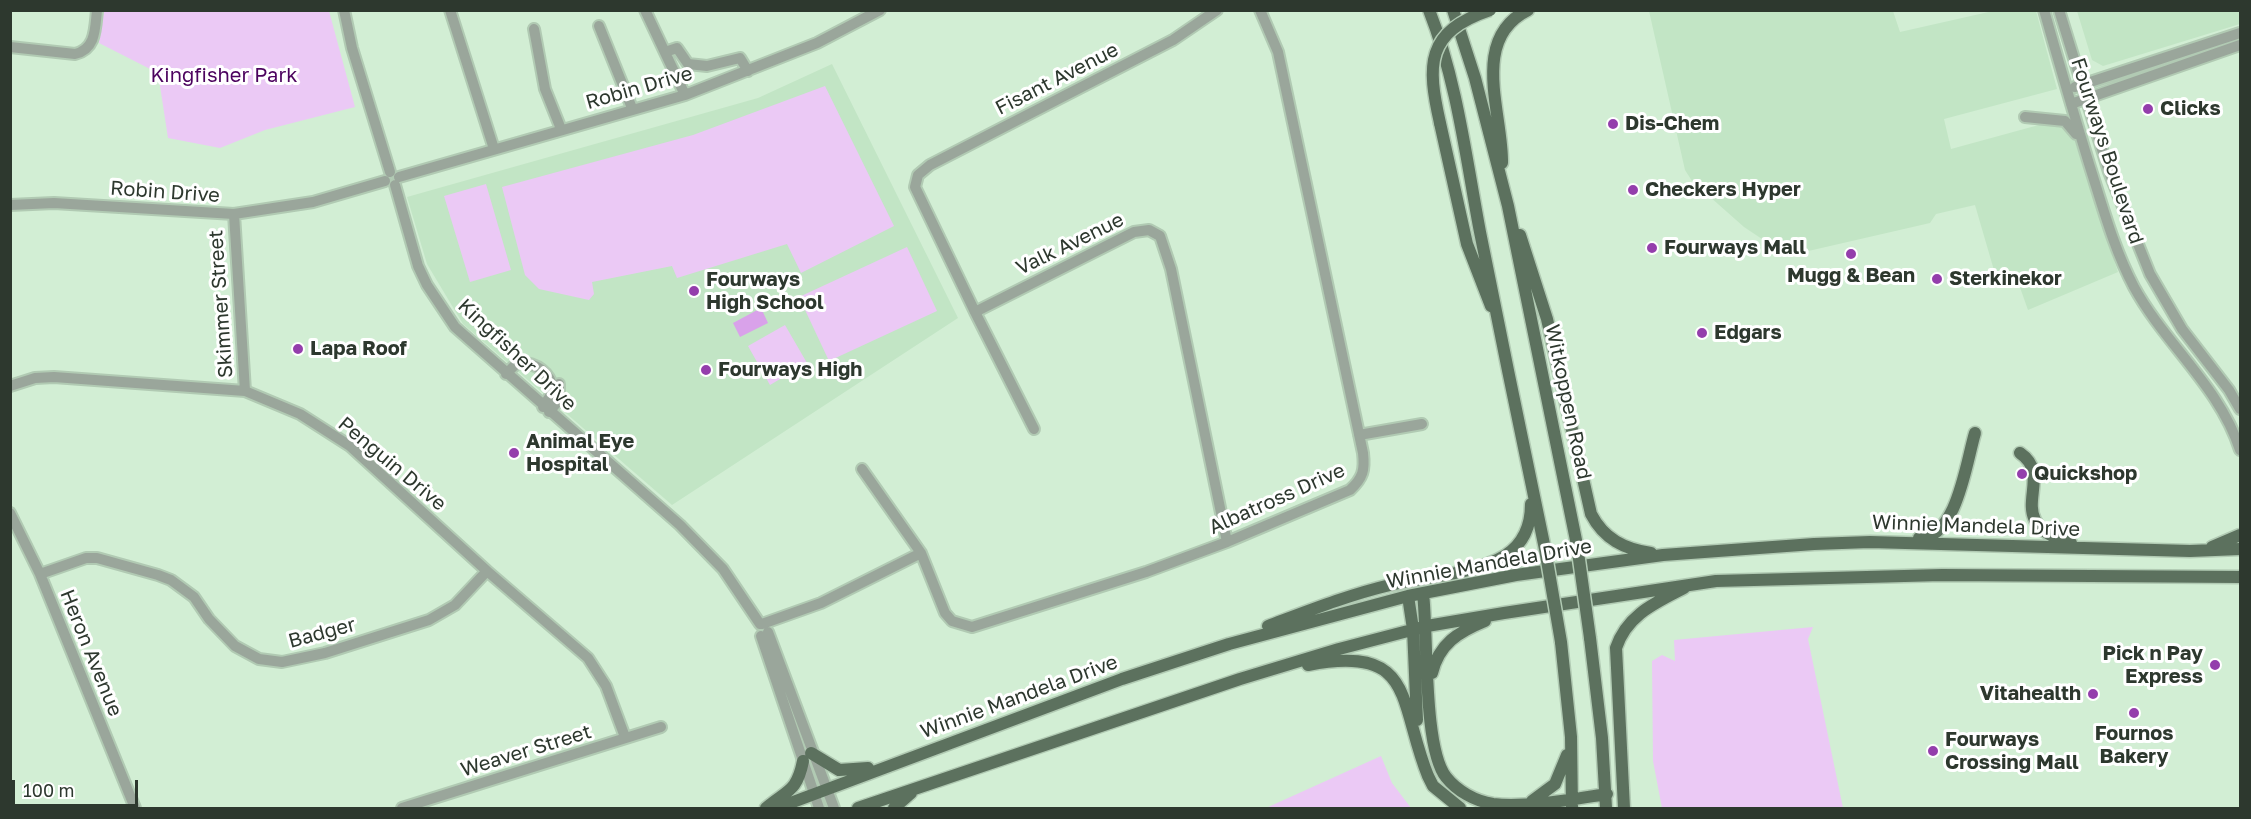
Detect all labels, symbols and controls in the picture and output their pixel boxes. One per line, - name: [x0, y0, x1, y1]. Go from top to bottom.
- street label: Fisant Avenue: [991, 38, 1123, 120]
- street label: Fourways Boulevard: [2066, 55, 2148, 247]
- street label: Robin Drive: [583, 61, 695, 115]
- park label: Kingfisher Park: [150, 64, 298, 88]
- place label: Clicks: [2160, 97, 2221, 121]
- marker: Clicks: [2141, 102, 2155, 116]
- place label: Dis-Chem: [1625, 112, 1719, 136]
- marker: Dis-Chem: [1606, 117, 1620, 131]
- street label: Robin Drive: [109, 176, 221, 208]
- place label: Checkers Hyper: [1645, 178, 1801, 202]
- marker: Checkers Hyper: [1626, 183, 1640, 197]
- street label: Valk Avenue: [1012, 208, 1128, 280]
- street label: Skimmer Street: [204, 229, 238, 379]
- place label: Fourways Mall: [1664, 236, 1806, 260]
- marker: Fourways Mall: [1645, 241, 1659, 255]
- marker: Mugg & Bean: [1844, 247, 1858, 261]
- place label: Mugg & Bean: [1787, 264, 1915, 288]
- place label: Sterkinekor: [1949, 267, 2062, 291]
- place label: Fourways High School: [706, 268, 824, 315]
- marker: Sterkinekor: [1930, 272, 1944, 286]
- marker: Fourways High School: [687, 284, 701, 298]
- street label: Kingfisher Drive: [453, 294, 581, 416]
- place label: Edgars: [1714, 321, 1782, 345]
- street label: Witkoppen Road: [1540, 322, 1596, 482]
- marker: Edgars: [1695, 326, 1709, 340]
- place label: Lapa Roof: [310, 337, 407, 361]
- marker: Lapa Roof: [291, 342, 305, 356]
- place label: Fourways High: [718, 358, 862, 382]
- marker: Fourways High: [699, 363, 713, 377]
- street label: Penguin Drive: [333, 412, 451, 516]
- place label: Animal Eye Hospital: [526, 430, 634, 477]
- marker: Animal Eye Hospital: [507, 446, 521, 460]
- street label: Albatross Drive: [1205, 458, 1349, 540]
- place label: Quickshop: [2034, 462, 2137, 486]
- marker: Quickshop: [2015, 467, 2029, 481]
- street label: Winnie Mandela Drive: [1872, 510, 2080, 542]
- street label: Winnie Mandela Drive: [1384, 534, 1594, 594]
- street label: Heron Avenue: [55, 586, 127, 720]
- street label: Badger: [286, 613, 358, 653]
- place label: Pick n Pay Express: [2103, 642, 2203, 689]
- street label: Winnie Mandela Drive: [917, 650, 1121, 744]
- marker: Pick n Pay Express: [2208, 658, 2222, 672]
- place label: Vitahealth: [1980, 682, 2081, 706]
- marker: Vitahealth: [2086, 687, 2100, 701]
- marker: Fournos Bakery: [2127, 706, 2141, 720]
- street label: Weaver Street: [458, 720, 594, 782]
- place label: Fournos Bakery: [2095, 722, 2173, 769]
- place label: Fourways Crossing Mall: [1945, 728, 2079, 775]
- marker: Fourways Crossing Mall: [1926, 744, 1940, 758]
- scale bar: [15, 768, 141, 806]
- text: 100 m: [23, 779, 74, 801]

